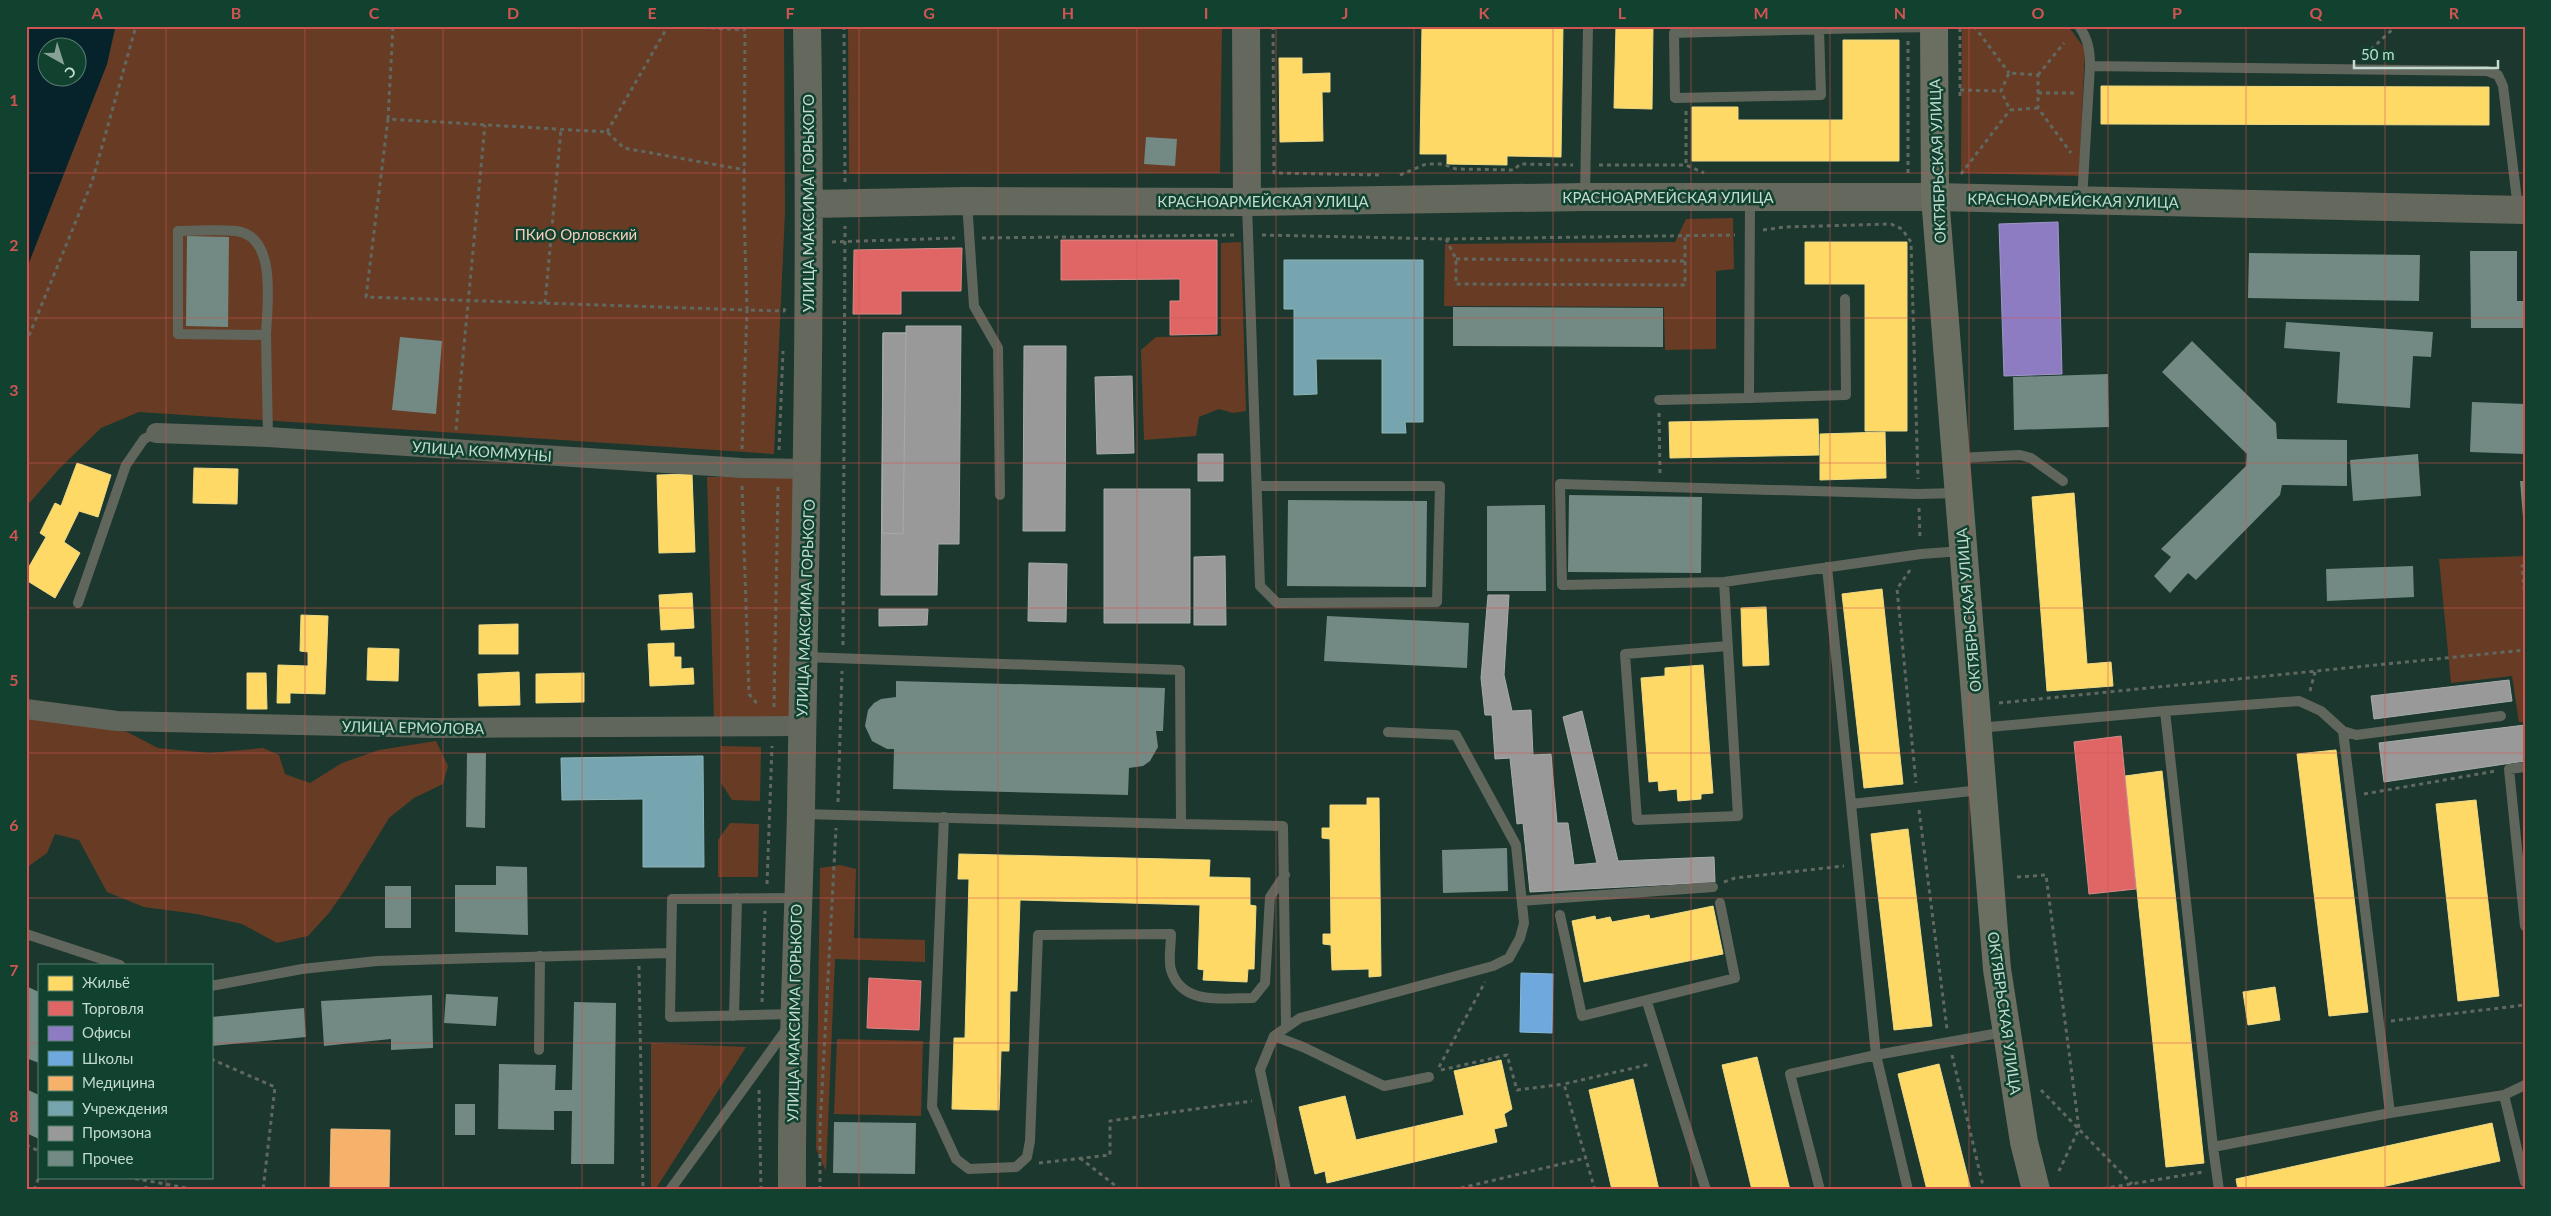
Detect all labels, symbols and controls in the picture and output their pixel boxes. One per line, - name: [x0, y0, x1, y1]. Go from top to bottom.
- text: A: [90, 3, 103, 22]
- text: B: [231, 3, 241, 22]
- text: C: [369, 3, 380, 22]
- text: D: [507, 3, 519, 22]
- text: E: [647, 3, 657, 22]
- text: F: [785, 3, 795, 22]
- text: G: [923, 3, 935, 22]
- text: H: [1062, 3, 1074, 22]
- text: I: [1204, 3, 1208, 22]
- text: J: [1342, 3, 1348, 22]
- text: K: [1479, 3, 1491, 22]
- text: L: [1618, 3, 1627, 22]
- text: M: [1753, 3, 1769, 22]
- text: N: [1894, 3, 1906, 22]
- text: O: [2032, 3, 2045, 22]
- text: P: [2172, 3, 2182, 22]
- text: Q: [2310, 3, 2323, 22]
- text: R: [2449, 3, 2460, 22]
- north arrow: [38, 38, 88, 88]
- scale bar: [2354, 38, 2497, 70]
- text: 50 m: [2361, 45, 2395, 63]
- text: С: [61, 63, 79, 82]
- street label: ОКТЯБРЬСКАЯ УЛИЦА: [1925, 78, 1949, 244]
- text: 1: [9, 90, 19, 109]
- street label: УЛИЦА МАКСИМА ГОРЬКОГО: [799, 94, 817, 312]
- street label: КРАСНОАРМЕЙСКАЯ УЛИЦА: [1562, 188, 1775, 206]
- street label: КРАСНОАРМЕЙСКАЯ УЛИЦА: [1967, 189, 2180, 211]
- street label: КРАСНОАРМЕЙСКАЯ УЛИЦА: [1157, 192, 1370, 210]
- park label: ПКиО Орловский: [515, 225, 637, 243]
- text: 2: [9, 235, 19, 254]
- text: 3: [9, 380, 19, 399]
- street label: УЛИЦА КОММУНЫ: [411, 437, 553, 465]
- street label: УЛИЦА МАКСИМА ГОРЬКОГО: [792, 499, 818, 717]
- text: 4: [9, 525, 19, 544]
- street label: ОКТЯБРЬСКАЯ УЛИЦА: [1952, 526, 1984, 693]
- text: 5: [9, 670, 19, 689]
- street label: УЛИЦА ЕРМОЛОВА: [342, 717, 485, 737]
- text: 6: [9, 815, 19, 834]
- street label: УЛИЦА МАКСИМА ГОРЬКОГО: [783, 904, 805, 1122]
- street label: ОКТЯБРЬСКАЯ УЛИЦА: [1985, 930, 2025, 1097]
- text: 7: [9, 960, 19, 979]
- legend: [38, 964, 212, 1178]
- text: Жильё: [82, 973, 130, 991]
- text: Торговля: [82, 999, 144, 1017]
- text: Офисы: [82, 1023, 131, 1041]
- text: Школы: [82, 1049, 133, 1067]
- text: Медицина: [82, 1073, 155, 1091]
- text: Учреждения: [82, 1099, 168, 1117]
- text: 8: [9, 1106, 19, 1125]
- text: Промзона: [82, 1123, 152, 1141]
- text: Прочее: [82, 1149, 133, 1167]

